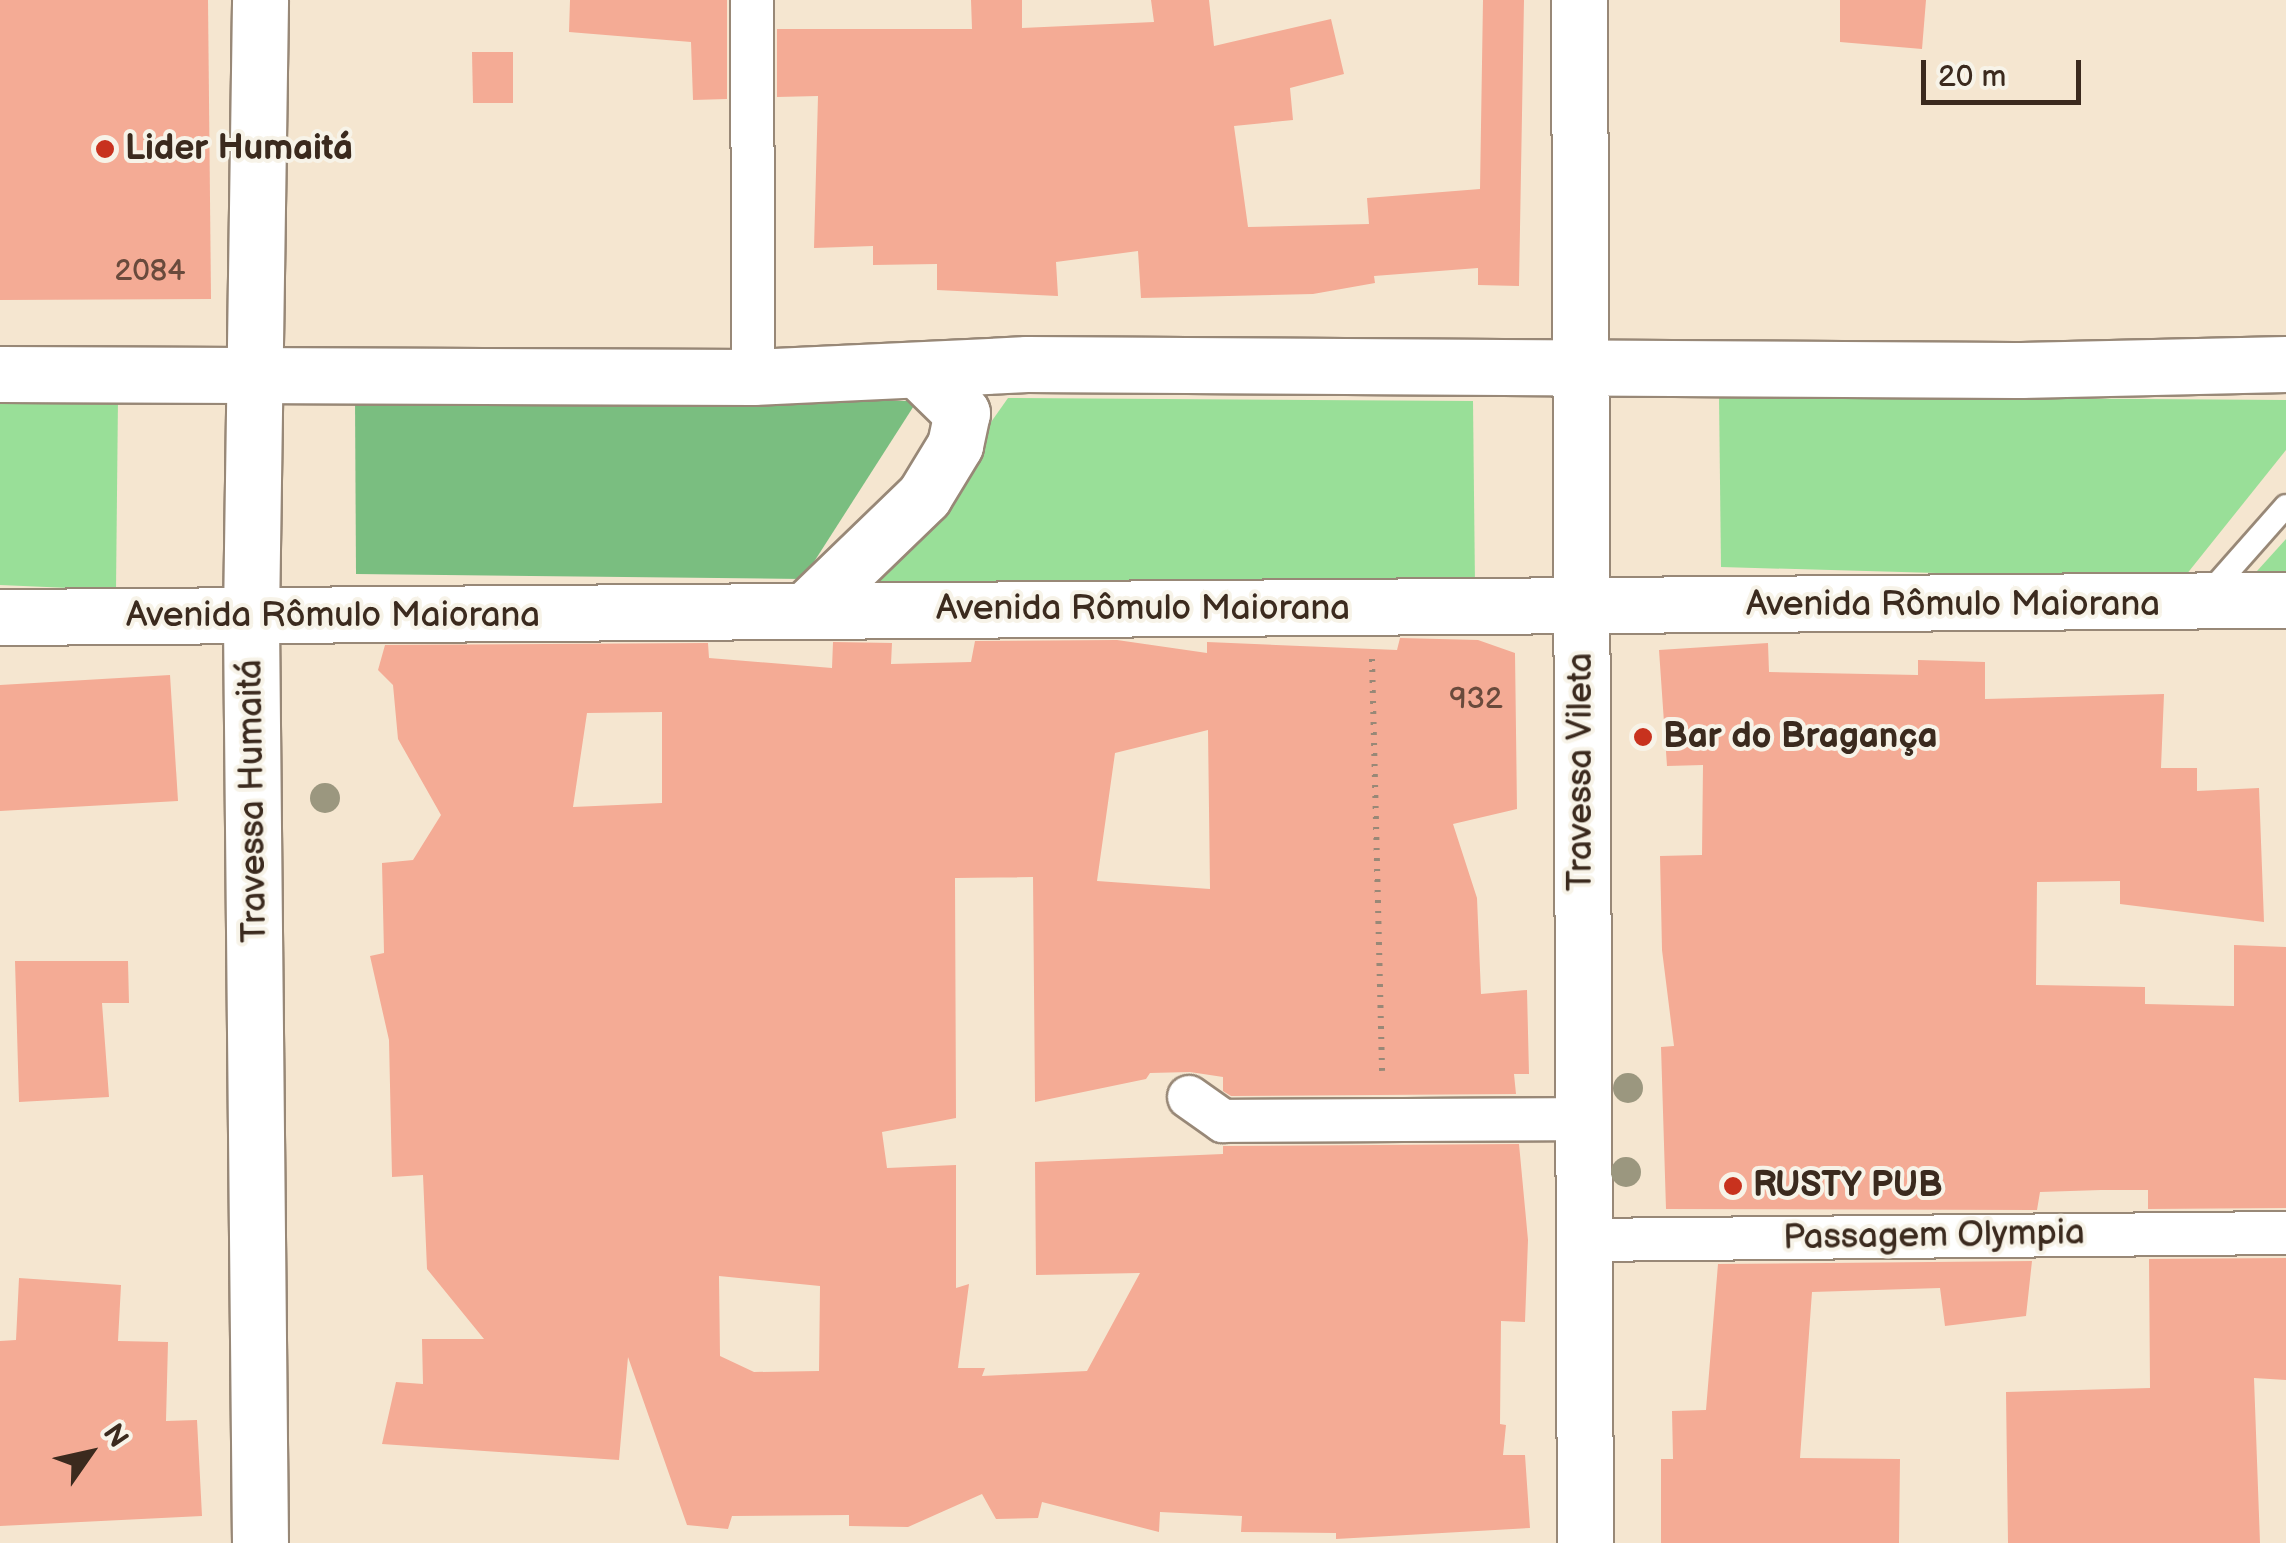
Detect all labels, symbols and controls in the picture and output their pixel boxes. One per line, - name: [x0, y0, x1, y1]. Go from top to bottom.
- scale bar: [1926, 40, 2086, 102]
- text: 20 m: [1938, 59, 2006, 95]
- place label: Lider Humaitá: [125, 128, 353, 170]
- marker: Lider Humaitá: [94, 138, 116, 160]
- house number: 2084: [114, 253, 186, 289]
- street label: Avenida Rômulo Maiorana: [1746, 584, 2160, 626]
- street label: Avenida Rômulo Maiorana: [936, 588, 1350, 630]
- street label: Avenida Rômulo Maiorana: [126, 595, 540, 637]
- street label: Travessa Vileta: [1560, 652, 1602, 892]
- street label: Travessa Humaitá: [230, 659, 276, 943]
- house number: 932: [1449, 681, 1503, 717]
- place label: Bar do Bragança: [1663, 716, 1938, 758]
- marker: Bar do Bragança: [1632, 726, 1654, 748]
- place label: RUSTY PUB: [1753, 1165, 1943, 1207]
- marker: RUSTY PUB: [1722, 1175, 1744, 1197]
- street label: Passagem Olympia: [1783, 1212, 2085, 1260]
- north arrow: [40, 1403, 140, 1503]
- text: N: [96, 1418, 135, 1454]

